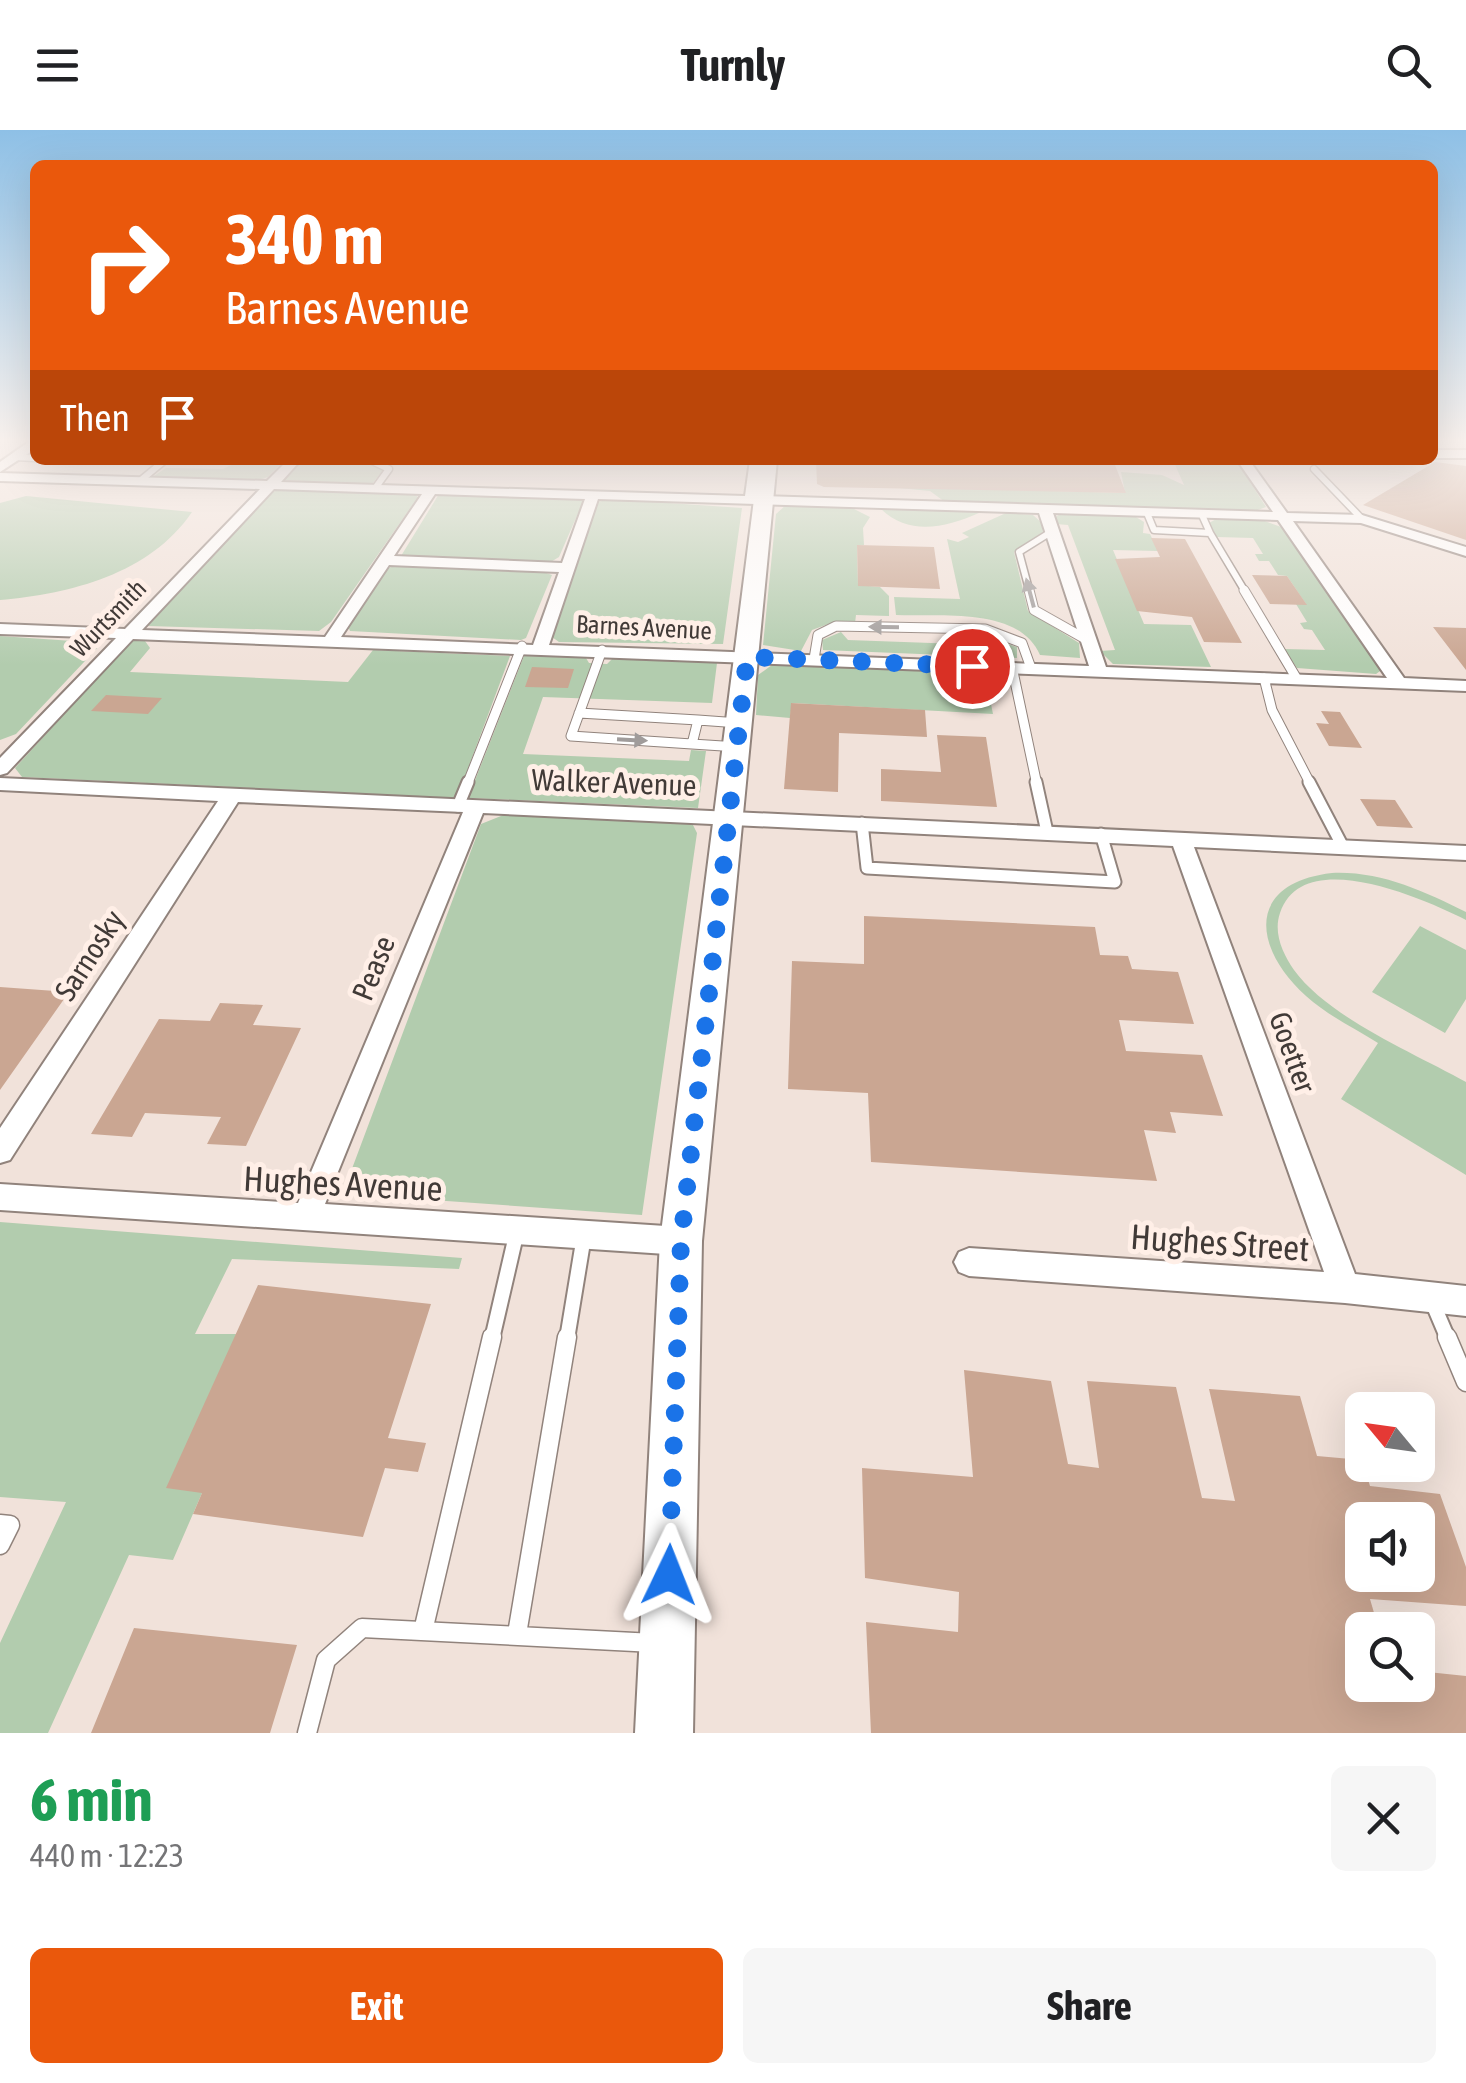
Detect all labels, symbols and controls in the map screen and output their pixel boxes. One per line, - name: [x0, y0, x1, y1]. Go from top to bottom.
- icon: menu: [30, 38, 85, 93]
- icon: search: [1381, 38, 1436, 93]
- text: Turnly: [681, 39, 785, 91]
- text: 340 m: [225, 199, 384, 279]
- icon: right: [60, 200, 190, 330]
- text: Barnes Avenue: [225, 282, 469, 334]
- icon: arrive: [150, 390, 205, 445]
- text: Then: [60, 396, 130, 439]
- street label: Wurtsmith: [65, 574, 151, 662]
- one-way arrow: [1021, 577, 1037, 608]
- street label: Barnes Avenue: [575, 609, 713, 645]
- one-way arrow: [868, 619, 900, 635]
- pin: [930, 624, 1015, 709]
- icon: arrive: [945, 639, 1000, 694]
- one-way arrow: [616, 732, 648, 748]
- street label: Walker Avenue: [531, 762, 697, 802]
- street label: Sarnosky: [47, 904, 131, 1006]
- street label: Pease: [345, 931, 401, 1005]
- street label: Goetter: [1263, 1007, 1324, 1098]
- street label: Hughes Avenue: [242, 1158, 444, 1208]
- street label: Hughes Street: [1129, 1216, 1311, 1268]
- north arrow: [1345, 1392, 1435, 1482]
- map controls: [1345, 1392, 1435, 1702]
- button: sound: [1345, 1502, 1435, 1592]
- position arrow: [617, 1523, 721, 1627]
- button: search: [1345, 1612, 1435, 1702]
- text: 6 min: [30, 1765, 153, 1834]
- button: close: [1331, 1766, 1436, 1871]
- text: 440 m · 12:23: [30, 1837, 184, 1874]
- button: Exit: [30, 1948, 723, 2063]
- button: Share: [743, 1948, 1436, 2063]

